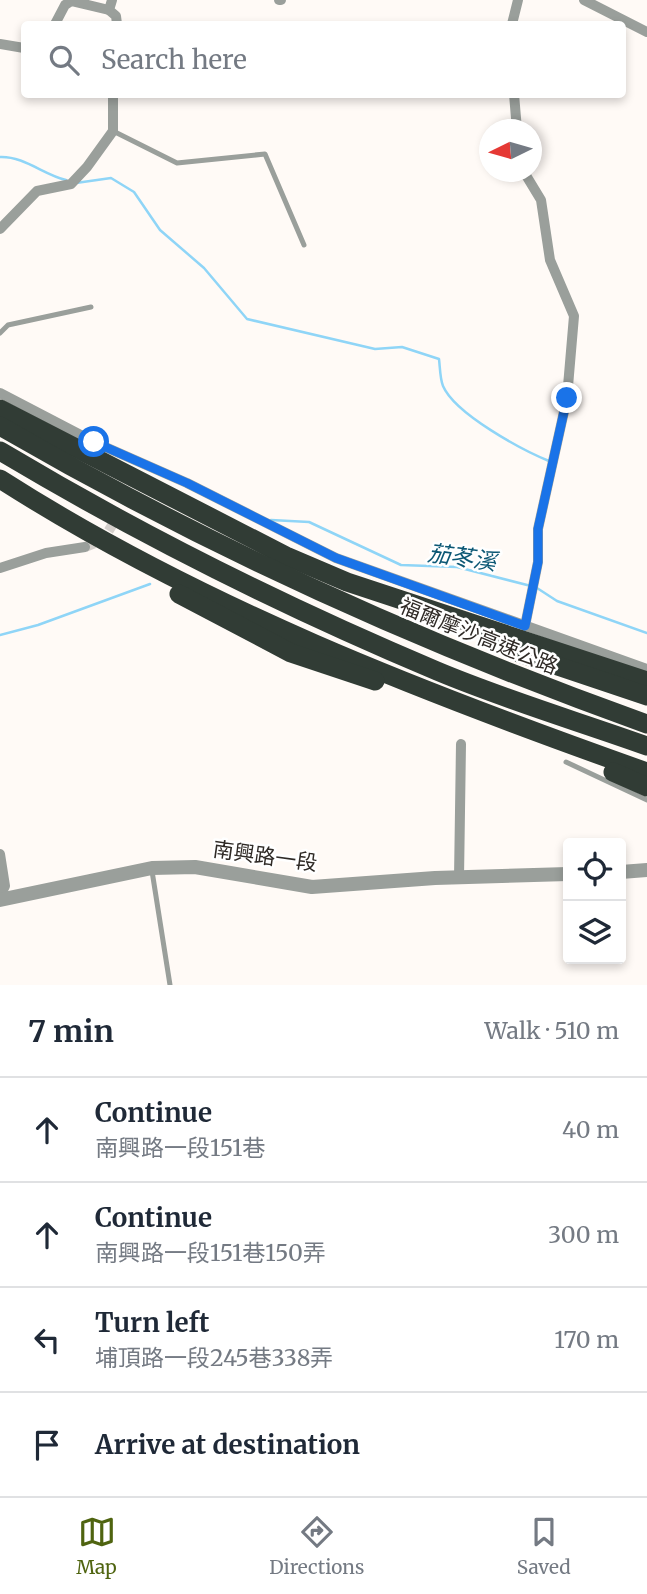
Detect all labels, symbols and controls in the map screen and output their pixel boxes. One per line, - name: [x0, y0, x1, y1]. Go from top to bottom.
- search box: [21, 21, 626, 98]
- icon: search: [45, 41, 83, 79]
- text: Search here: [101, 43, 247, 76]
- north arrow: [479, 119, 542, 182]
- route end: [551, 382, 582, 413]
- route start: [78, 426, 109, 457]
- water label: 茄苳溪: [426, 538, 501, 577]
- street label: 福爾摩沙高速公路: [396, 592, 562, 680]
- street label: 南興路一段: [211, 835, 319, 877]
- map controls: [563, 838, 626, 964]
- button: locate: [563, 838, 626, 901]
- button: layers: [563, 901, 626, 964]
- text: 7 min: [28, 1012, 114, 1050]
- text: Walk · 510 m: [485, 1016, 619, 1045]
- text: Continue: [95, 1096, 212, 1129]
- icon: ahead: [28, 1111, 66, 1149]
- text: 40 m: [562, 1115, 619, 1144]
- text: 南興路一段151巷: [95, 1133, 265, 1162]
- text: Continue: [95, 1201, 212, 1234]
- icon: ahead: [28, 1216, 66, 1254]
- text: 300 m: [548, 1220, 619, 1249]
- text: 南興路一段151巷150弄: [95, 1238, 326, 1267]
- text: Turn left: [95, 1306, 209, 1339]
- icon: left: [28, 1321, 66, 1359]
- text: 170 m: [554, 1325, 619, 1354]
- text: 埔頂路一段245巷338弄: [95, 1343, 333, 1372]
- icon: arrive: [28, 1426, 66, 1464]
- text: Arrive at destination: [95, 1428, 360, 1461]
- tab: Map: [76, 1513, 117, 1579]
- tab: Directions: [269, 1513, 364, 1579]
- tab: Saved: [517, 1513, 571, 1579]

